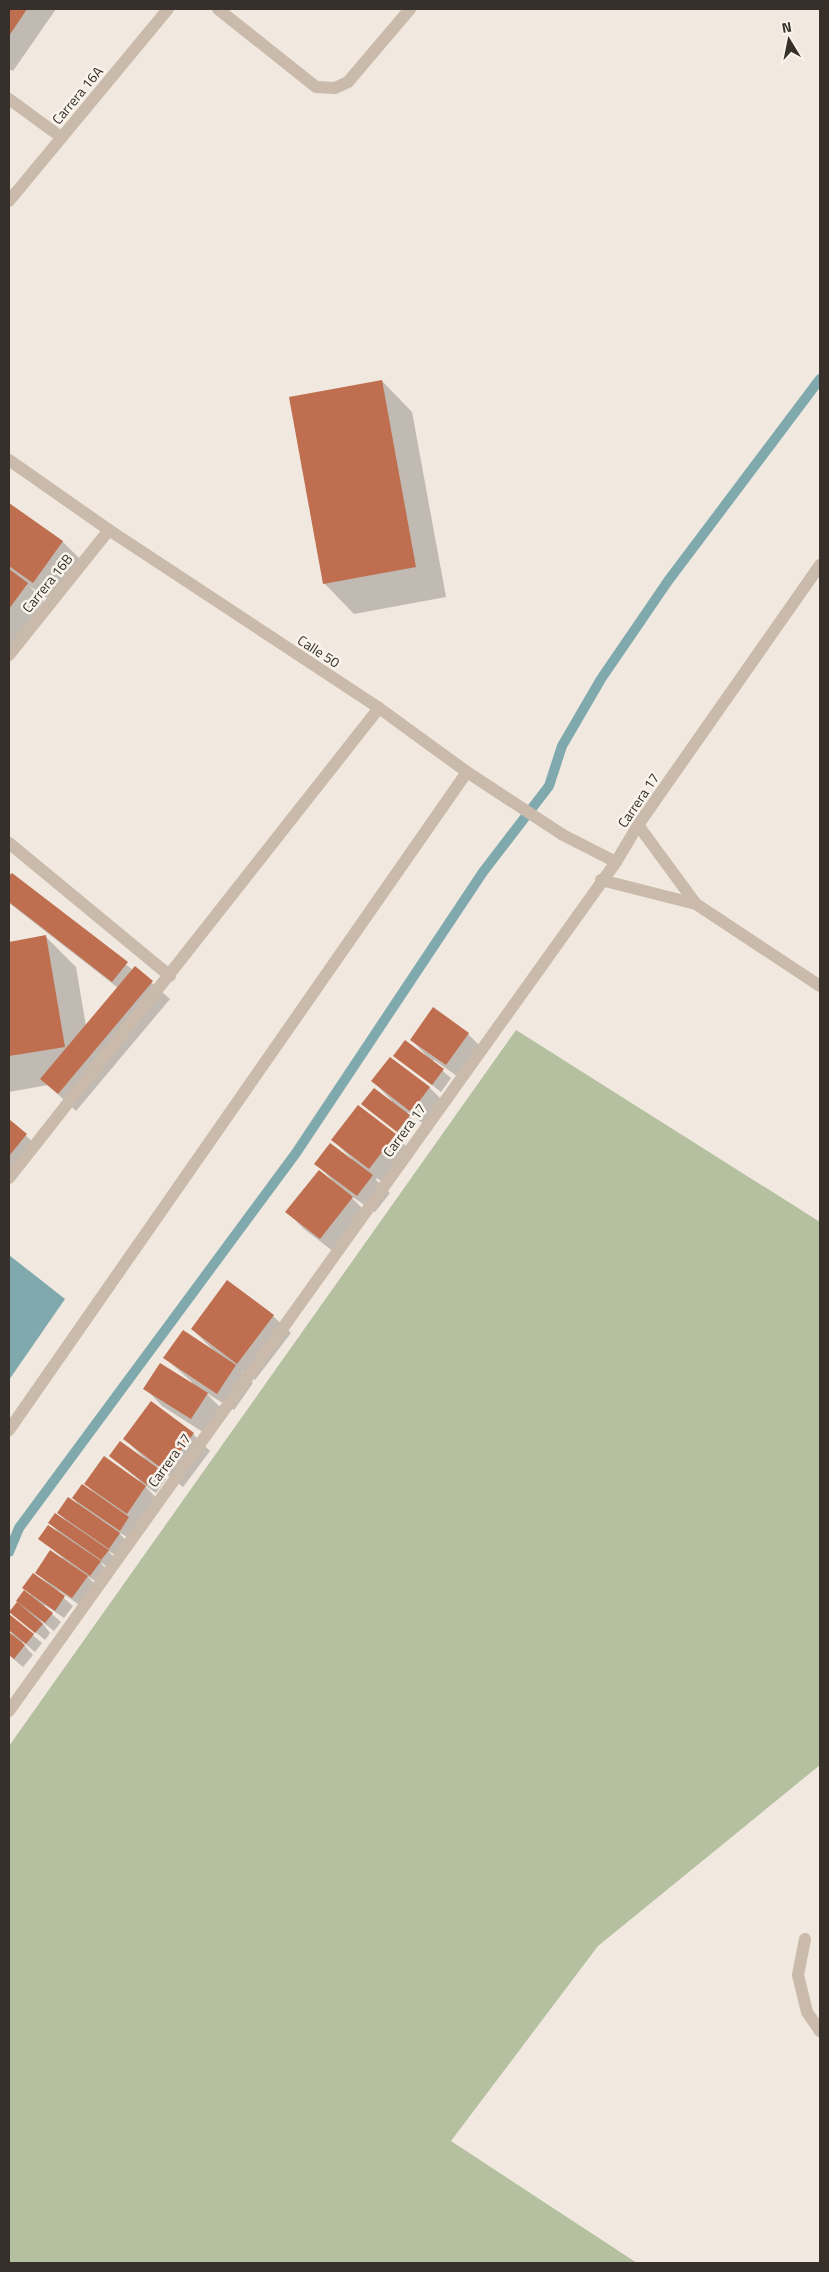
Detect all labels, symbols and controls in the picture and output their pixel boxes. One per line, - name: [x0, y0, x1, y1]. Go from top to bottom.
- north arrow: [764, 15, 814, 65]
- text: N: [780, 16, 793, 38]
- street label: Carrera 16A: [46, 61, 108, 129]
- street label: Carrera 16B: [17, 549, 77, 617]
- street label: Calle 50: [294, 629, 345, 673]
- street label: Carrera 17: [612, 768, 664, 832]
- street label: Carrera 17: [377, 1099, 431, 1161]
- street label: Carrera 17: [142, 1429, 196, 1491]

